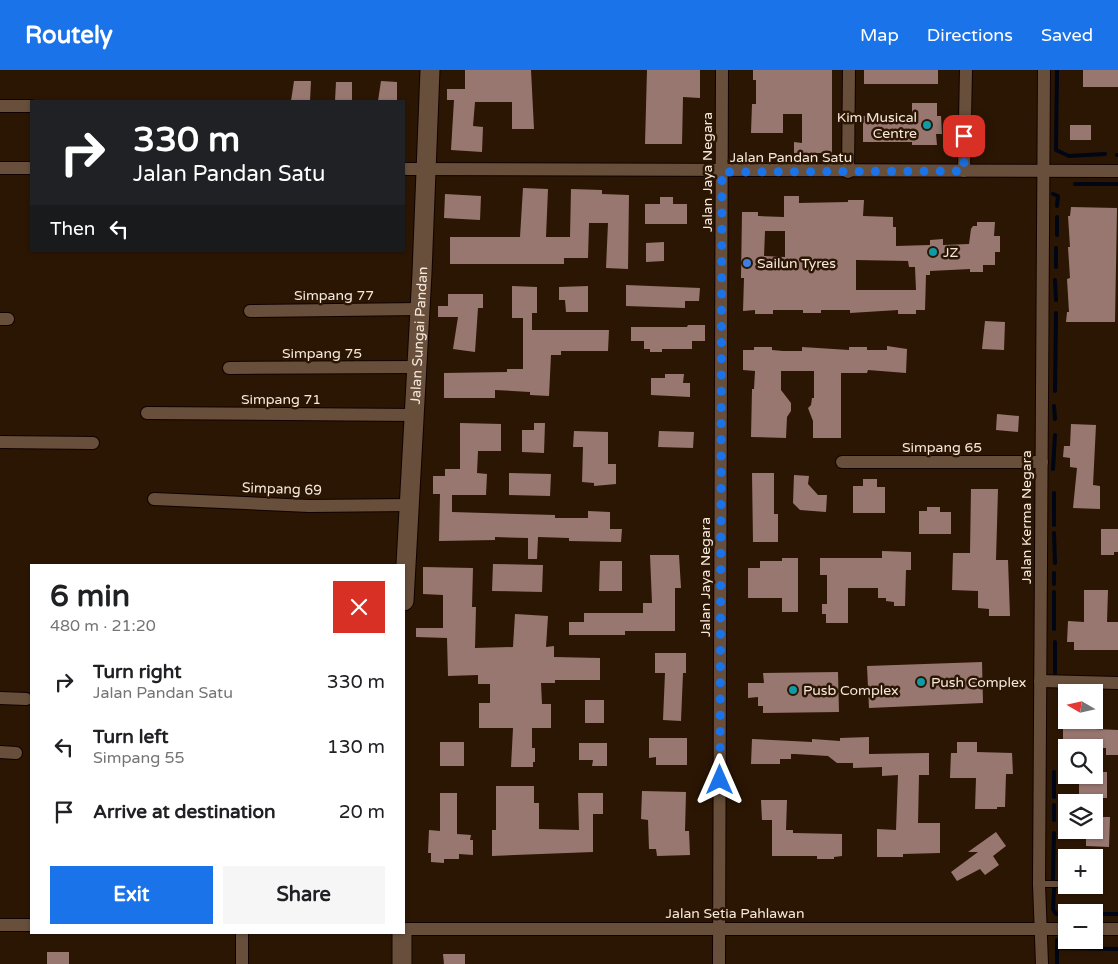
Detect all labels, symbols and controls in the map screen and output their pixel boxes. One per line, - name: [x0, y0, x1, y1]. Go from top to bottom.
- text: Routely: [25, 21, 113, 50]
- text: Map: [860, 24, 899, 46]
- text: Directions: [927, 24, 1013, 46]
- text: Saved: [1041, 24, 1093, 46]
- place label: Kim Musical Centre: [837, 109, 917, 142]
- street label: Jalan Jaya Negara: [699, 112, 716, 232]
- pin: [943, 115, 985, 157]
- text: 330 m: [133, 119, 240, 161]
- marker: Kim Musical Centre: [921, 119, 933, 131]
- icon: right: [50, 120, 115, 185]
- icon: arrive: [950, 122, 978, 150]
- street label: Jalan Pandan Satu: [730, 149, 852, 166]
- text: Jalan Pandan Satu: [133, 161, 325, 187]
- icon: left: [105, 215, 133, 243]
- text: Then: [50, 218, 95, 240]
- place label: JZ: [943, 244, 959, 261]
- marker: JZ: [927, 246, 939, 258]
- place label: Sailun Tyres: [757, 255, 836, 272]
- marker: Sailun Tyres: [741, 257, 753, 269]
- street label: Jalan Sungai Pandan: [406, 266, 431, 405]
- street label: Simpang 77: [294, 287, 374, 304]
- street label: Simpang 75: [282, 345, 362, 362]
- street label: Simpang 71: [241, 391, 321, 408]
- street label: Simpang 65: [902, 439, 982, 456]
- street label: Jalan Kerma Negara: [1018, 450, 1035, 584]
- street label: Simpang 69: [242, 479, 322, 499]
- street label: Jalan Jaya Negara: [697, 517, 714, 637]
- text: 6 min: [50, 578, 130, 615]
- button: close: [333, 581, 385, 633]
- text: 480 m · 21:20: [50, 616, 156, 636]
- text: Turn right: [93, 661, 181, 683]
- icon: right: [50, 668, 78, 696]
- text: 330 m: [327, 671, 385, 693]
- place label: Push Complex: [931, 674, 1026, 691]
- marker: Push Complex: [915, 676, 927, 688]
- place label: Pusb Complex: [803, 682, 899, 699]
- text: Jalan Pandan Satu: [93, 683, 233, 703]
- marker: Pusb Complex: [787, 684, 799, 696]
- north arrow: [1058, 684, 1102, 729]
- map controls: [1058, 684, 1103, 949]
- text: Turn left: [93, 726, 169, 748]
- icon: left: [50, 733, 78, 761]
- text: 130 m: [327, 736, 385, 758]
- button: search: [1058, 739, 1103, 784]
- text: Simpang 55: [93, 748, 185, 768]
- position arrow: [693, 753, 745, 805]
- button: layers: [1058, 794, 1103, 839]
- icon: arrive: [50, 798, 78, 826]
- text: Arrive at destination: [93, 801, 276, 823]
- text: 20 m: [339, 801, 385, 823]
- button: +: [1058, 849, 1103, 894]
- button: Exit: [50, 866, 213, 924]
- button: Share: [223, 866, 385, 924]
- button: −: [1058, 904, 1103, 949]
- street label: Jalan Setia Pahlawan: [666, 905, 804, 922]

